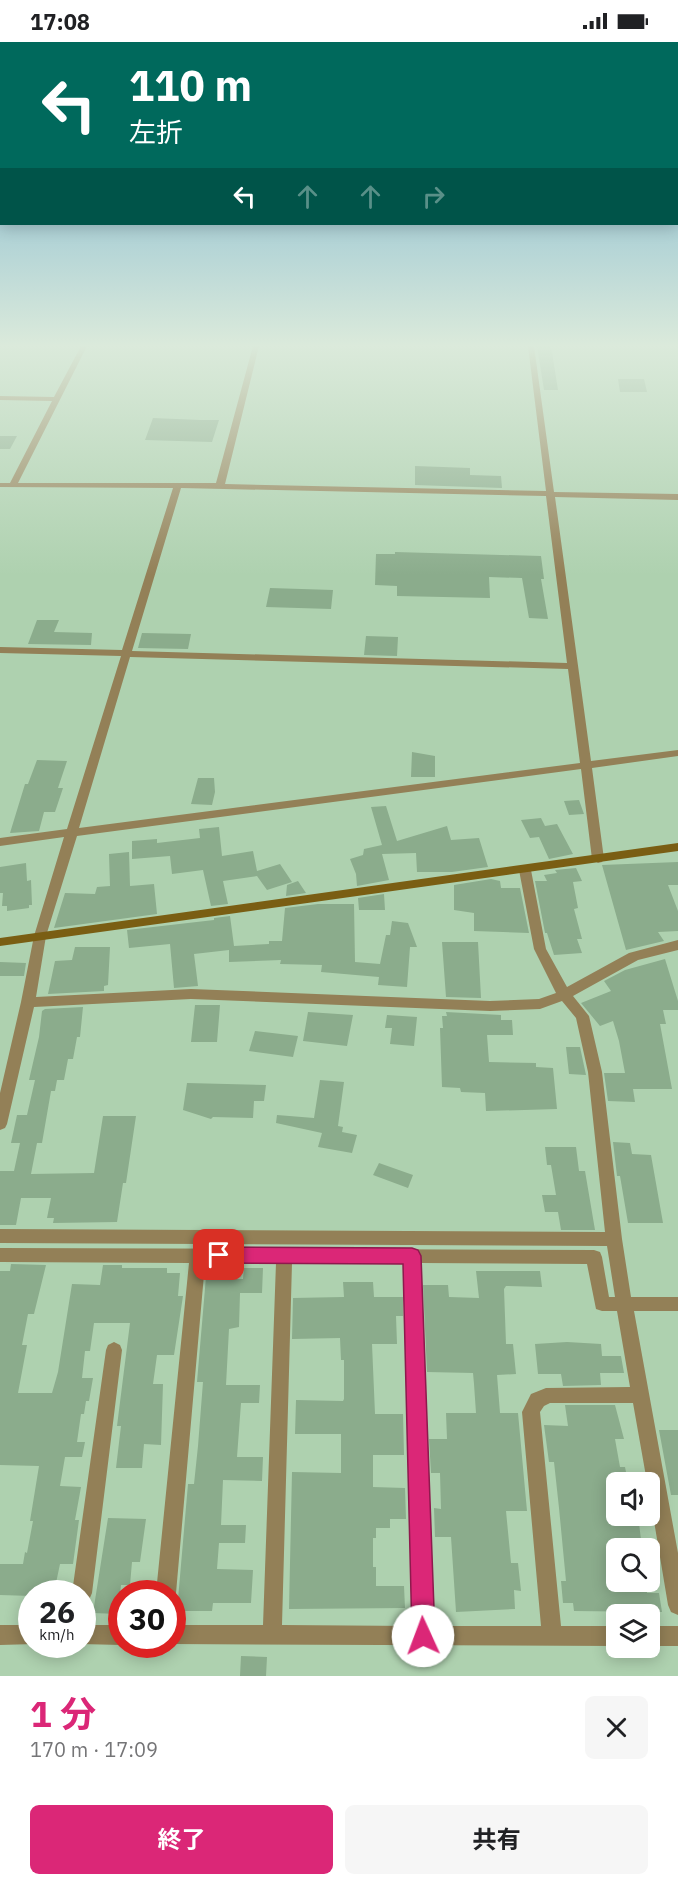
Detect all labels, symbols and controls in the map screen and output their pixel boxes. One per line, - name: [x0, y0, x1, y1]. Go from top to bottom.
- text: 17:08: [30, 7, 90, 36]
- text: 110 m: [129, 58, 252, 113]
- icon: left: [30, 66, 108, 144]
- text: 左折: [129, 114, 183, 149]
- icon: left: [228, 180, 261, 213]
- icon: ahead: [291, 180, 324, 213]
- icon: ahead: [354, 180, 387, 213]
- icon: right: [417, 180, 450, 213]
- pin: [193, 1229, 244, 1280]
- icon: arrive: [202, 1238, 235, 1271]
- map controls: [606, 1472, 660, 1658]
- button: sound: [606, 1472, 660, 1526]
- button: search: [606, 1538, 660, 1592]
- speed limit sign: 30: [108, 1580, 186, 1658]
- text: 26: [39, 1592, 75, 1631]
- position arrow: [391, 1604, 455, 1668]
- button: layers: [606, 1604, 660, 1658]
- text: km/h: [39, 1625, 75, 1644]
- text: 1 分: [30, 1690, 96, 1737]
- button: close: [585, 1696, 648, 1759]
- text: 170 m · 17:09: [30, 1736, 158, 1763]
- button: 終了: [30, 1805, 333, 1874]
- button: 共有: [345, 1805, 648, 1874]

